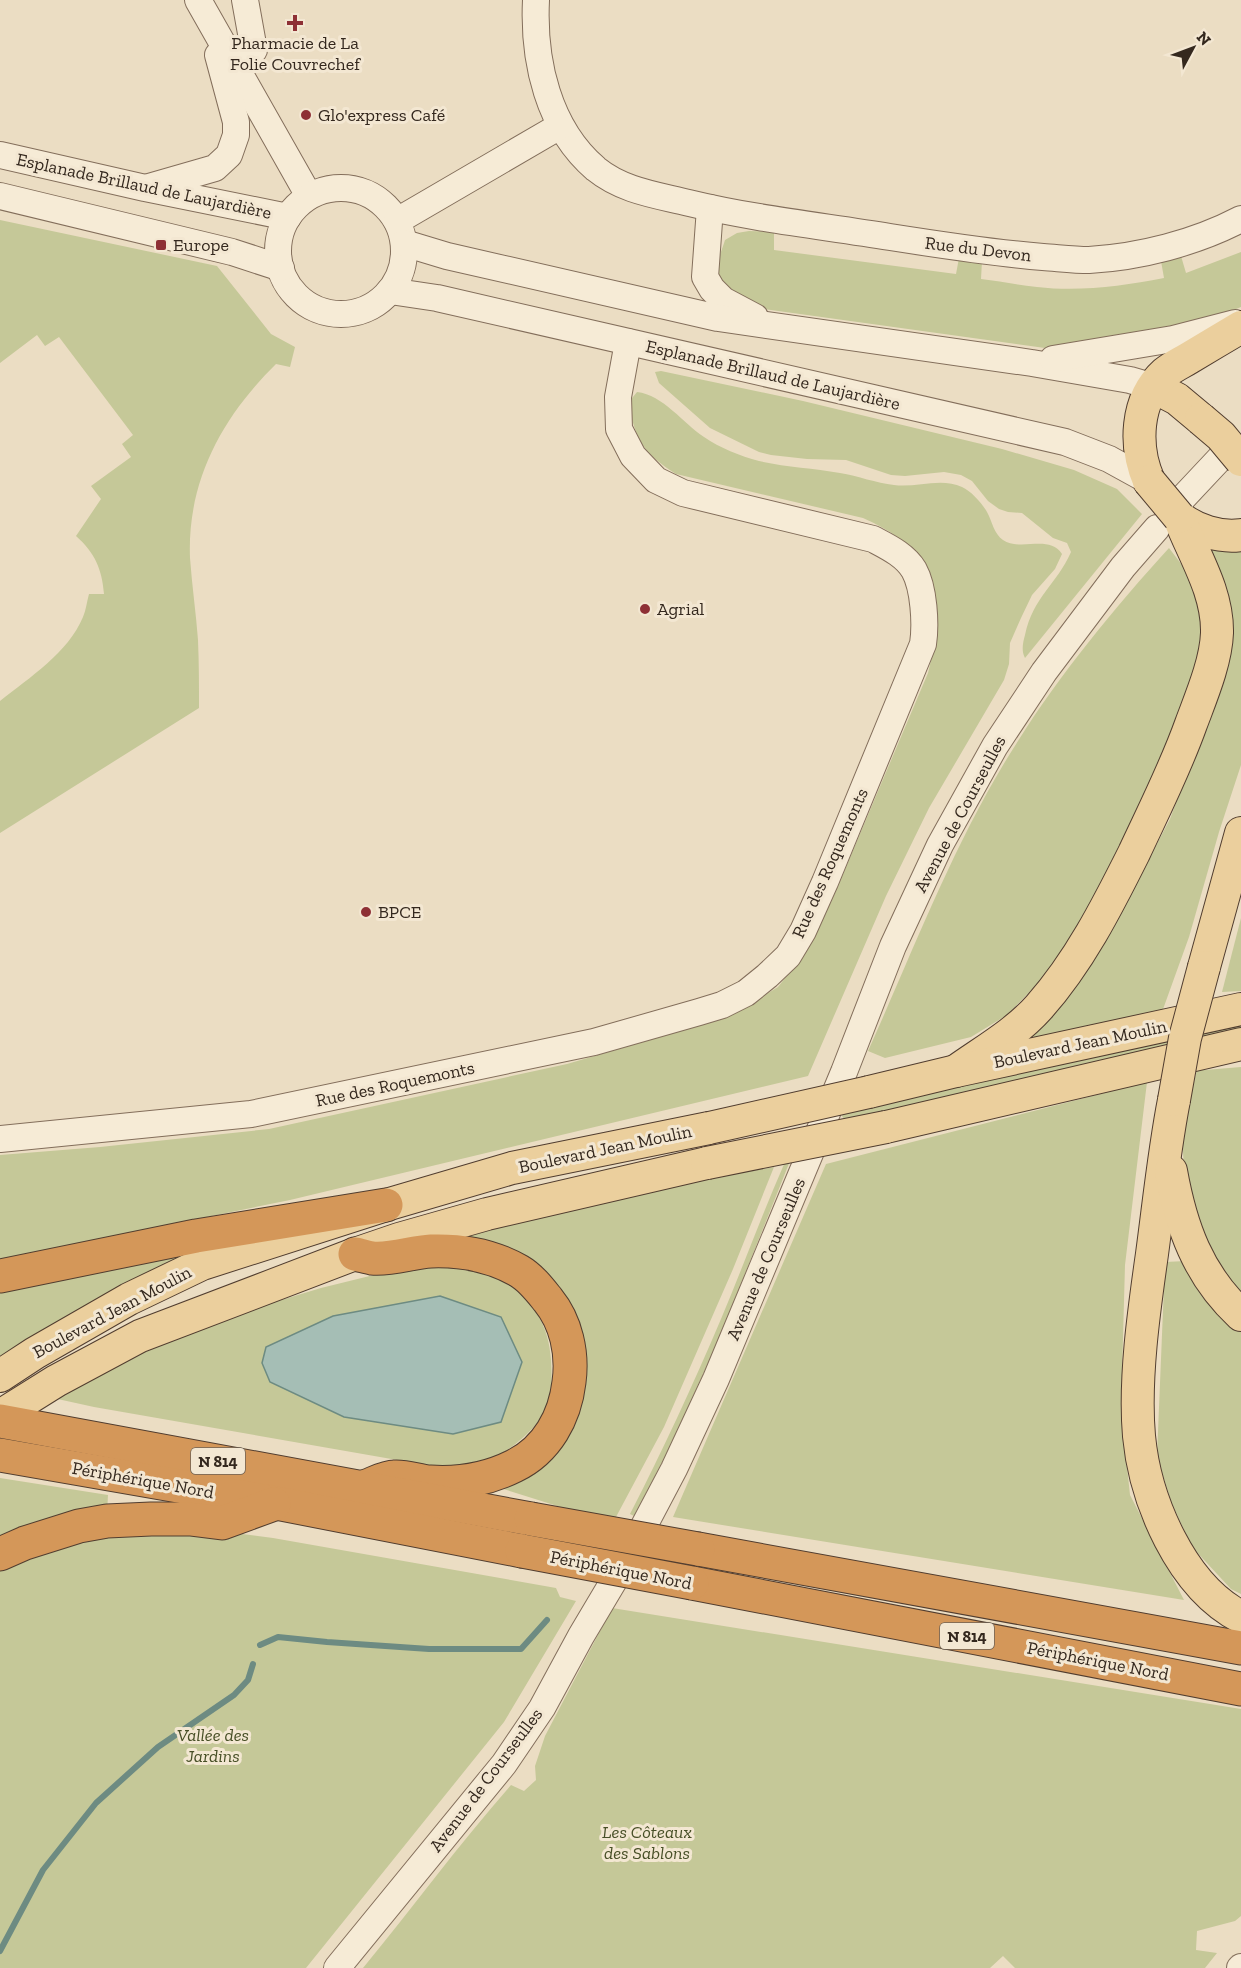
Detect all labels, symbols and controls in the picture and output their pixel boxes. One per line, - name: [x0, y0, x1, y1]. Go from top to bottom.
- marker: Pharmacie de La Folie Couvrechef: [288, 16, 302, 30]
- north arrow: [1163, 18, 1223, 78]
- text: N: [1193, 28, 1215, 49]
- place label: Pharmacie de La Folie Couvrechef: [230, 32, 361, 75]
- place label: Glo'express Café: [318, 104, 445, 126]
- marker: Glo'express Café: [299, 108, 313, 122]
- street label: Esplanade Brillaud de Laujardière: [14, 148, 274, 224]
- street label: Rue du Devon: [924, 232, 1033, 267]
- place label: Europe: [173, 234, 229, 256]
- marker: Europe: [154, 238, 168, 252]
- street label: Esplanade Brillaud de Laujardière: [644, 335, 902, 415]
- place label: Agrial: [657, 598, 705, 620]
- marker: Agrial: [638, 602, 652, 616]
- street label: Avenue de Courseulles: [909, 732, 1011, 896]
- street label: Rue des Roquemonts: [787, 784, 873, 941]
- place label: BPCE: [378, 901, 421, 923]
- marker: BPCE: [359, 905, 373, 919]
- street label: Boulevard Jean Moulin: [991, 1015, 1169, 1073]
- street label: Rue des Roquemonts: [313, 1056, 477, 1112]
- street label: Boulevard Jean Moulin: [516, 1120, 694, 1178]
- street label: Avenue de Courseulles: [722, 1174, 810, 1344]
- street label: Boulevard Jean Moulin: [29, 1261, 196, 1363]
- road number: N 814: [191, 1448, 245, 1474]
- street label: Périphérique Nord: [70, 1457, 216, 1503]
- street label: Périphérique Nord: [548, 1545, 694, 1595]
- road number: N 814: [940, 1623, 994, 1649]
- street label: Périphérique Nord: [1025, 1636, 1171, 1686]
- street label: Avenue de Courseulles: [425, 1704, 547, 1856]
- park label: Vallée des Jardins: [177, 1724, 249, 1767]
- park label: Les Côteaux des Sablons: [602, 1821, 692, 1864]

